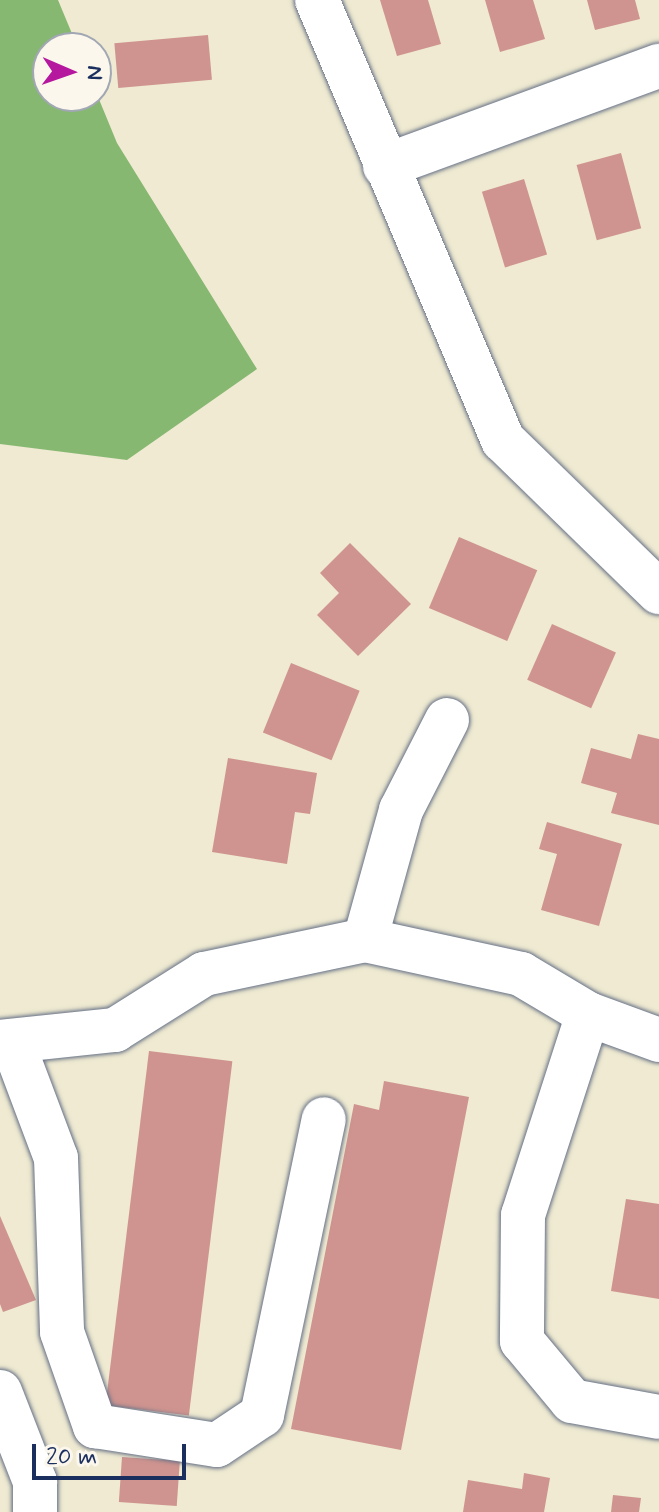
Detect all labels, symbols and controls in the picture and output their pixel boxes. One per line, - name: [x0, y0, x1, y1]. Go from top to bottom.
- north arrow: [32, 32, 112, 112]
- text: N: [80, 65, 108, 81]
- scale bar: [36, 1428, 190, 1478]
- text: 20 m: [46, 1442, 97, 1473]

